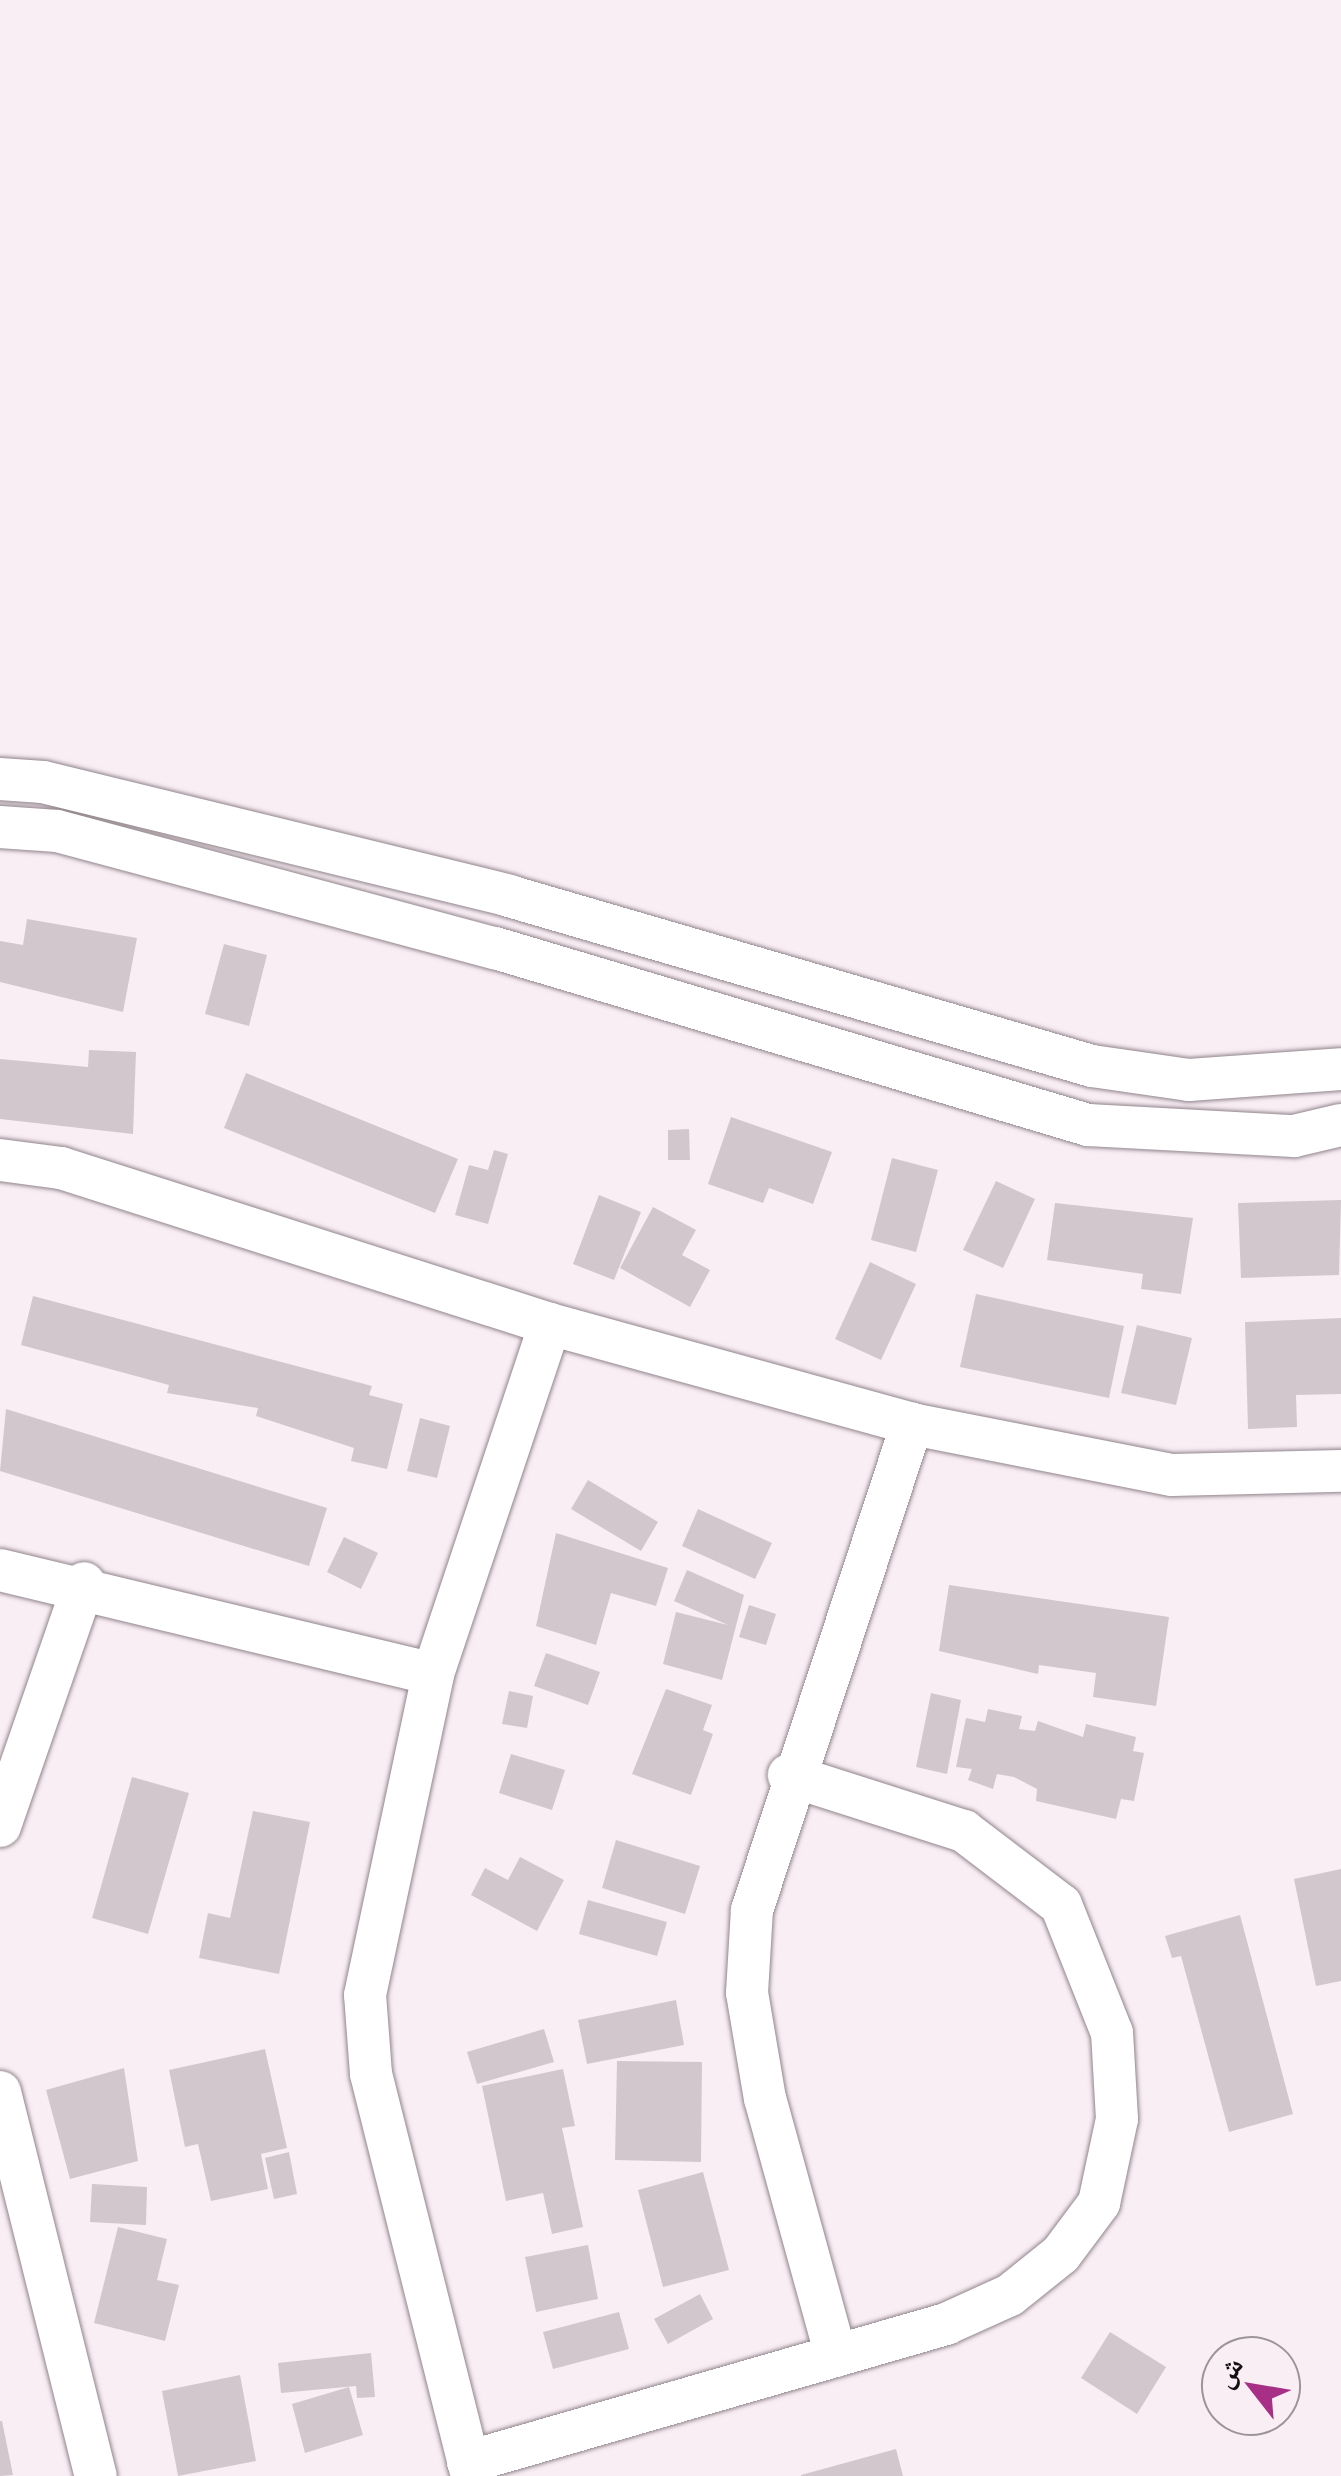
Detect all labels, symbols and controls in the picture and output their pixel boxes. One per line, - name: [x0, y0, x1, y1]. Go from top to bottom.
- north arrow: [1201, 2336, 1301, 2436]
- text: ش: [1205, 2350, 1249, 2393]

